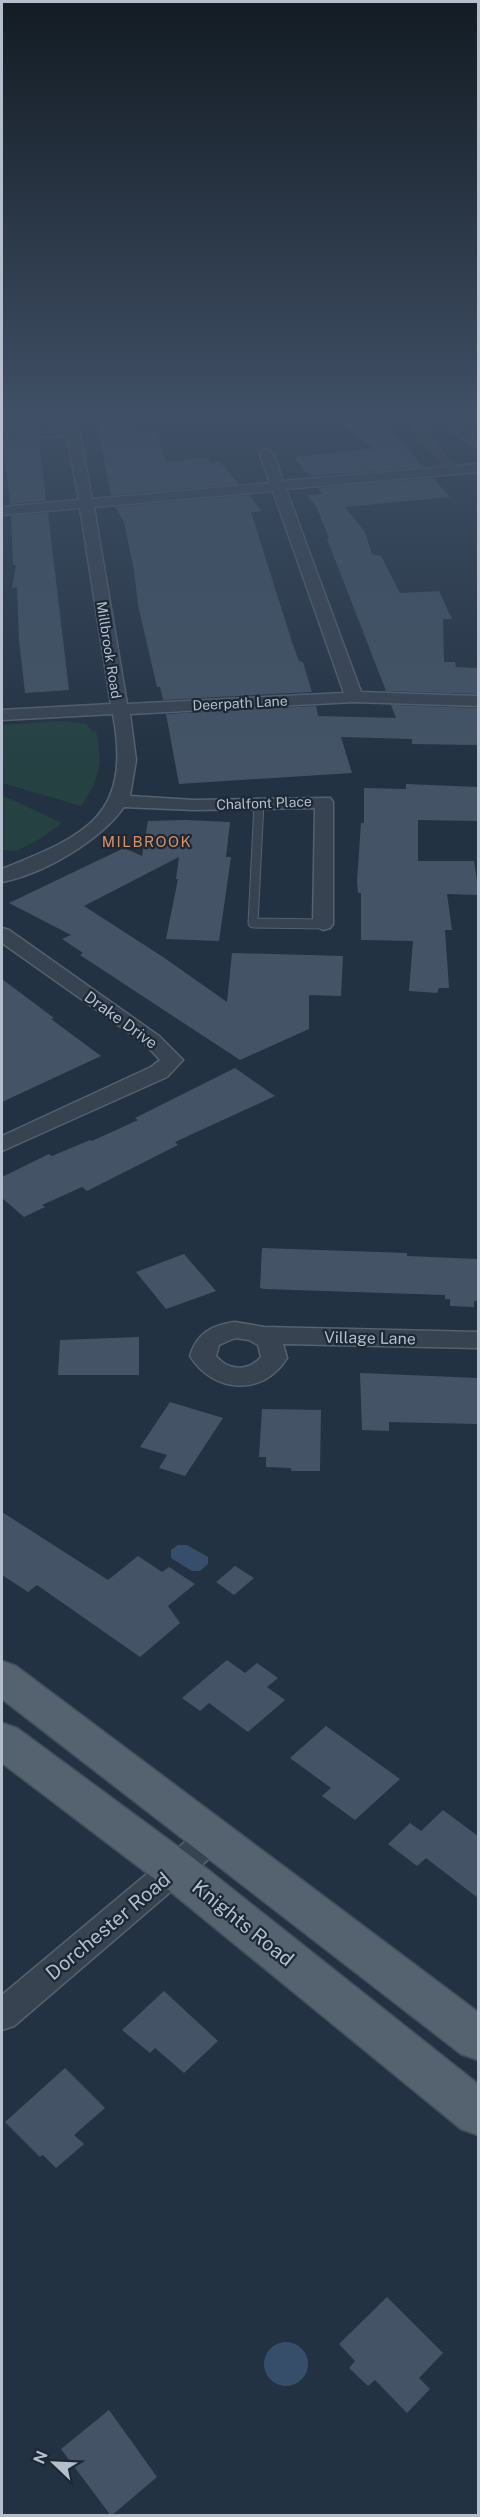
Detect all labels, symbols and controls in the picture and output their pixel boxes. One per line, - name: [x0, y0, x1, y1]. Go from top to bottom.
- street label: Millbrook Road: [93, 600, 125, 700]
- street label: Deerpath Lane: [192, 693, 288, 713]
- street label: Chalfont Place: [216, 793, 312, 813]
- district label: MILBROOK: [102, 833, 192, 850]
- street label: Drake Drive: [81, 987, 161, 1053]
- street label: Village Lane: [324, 1328, 416, 1348]
- street label: Dorchester Road: [41, 1867, 175, 1985]
- street label: Knights Road: [187, 1875, 299, 1971]
- north arrow: [24, 2433, 84, 2493]
- text: N: [29, 2448, 52, 2467]

